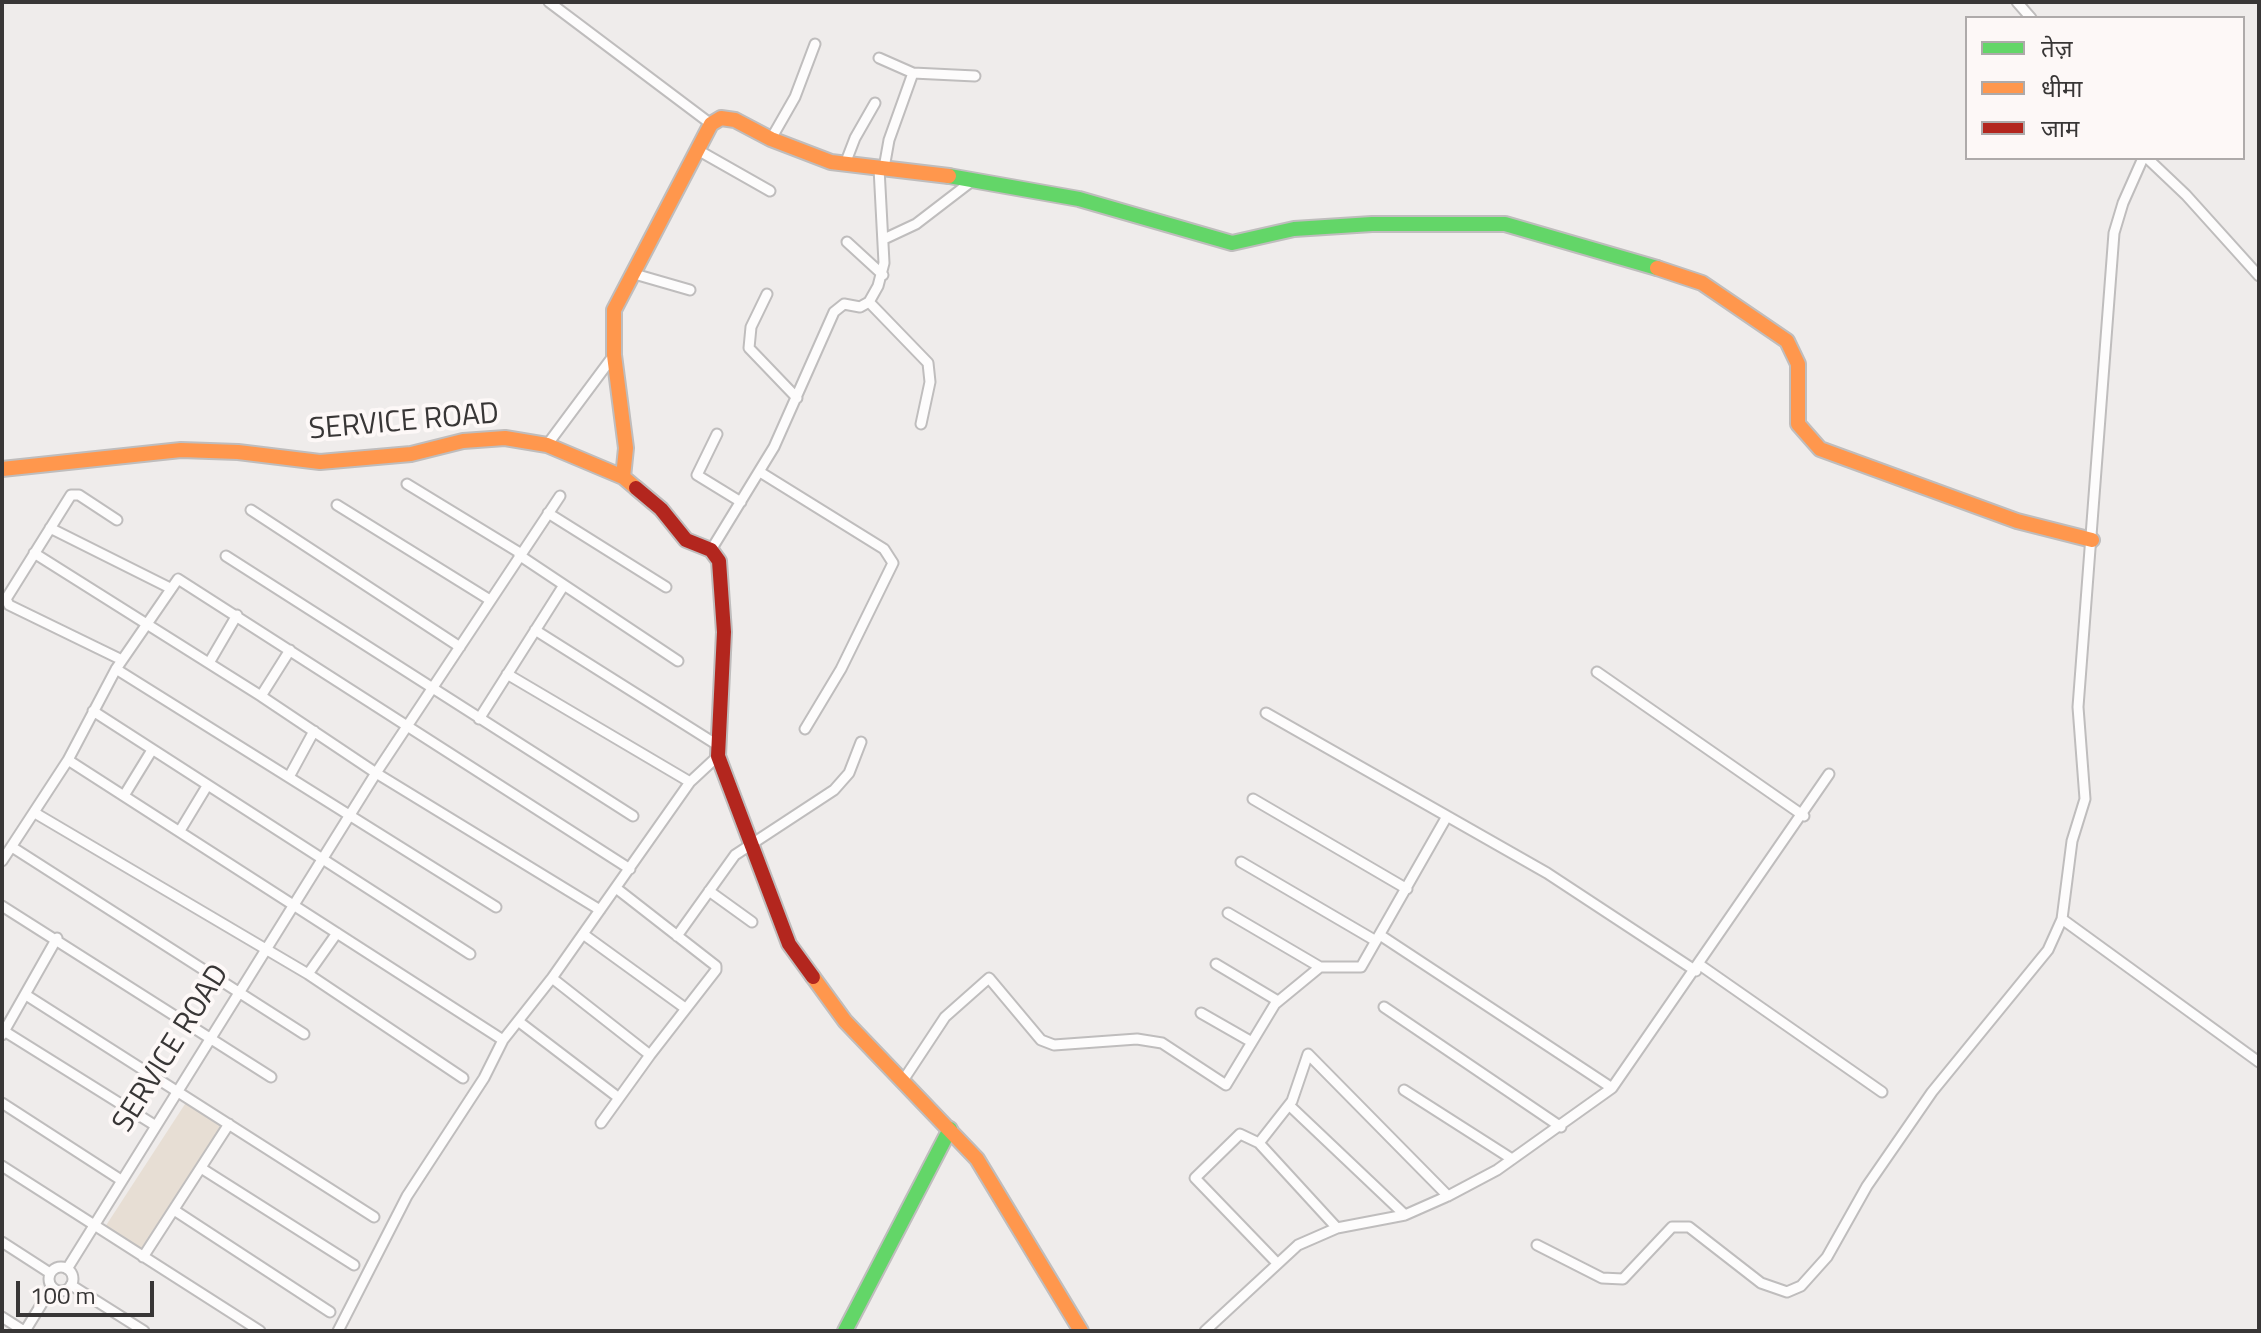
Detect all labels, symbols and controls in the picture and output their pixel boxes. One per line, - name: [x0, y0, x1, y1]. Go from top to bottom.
- legend: [1965, 16, 2245, 160]
- text: तेज़: [2041, 30, 2073, 66]
- text: धीमा: [2041, 70, 2083, 106]
- text: जाम: [2041, 110, 2079, 146]
- street label: SERVICE ROAD: [308, 397, 500, 449]
- street label: SERVICE ROAD: [106, 959, 238, 1139]
- scale bar: [20, 1265, 158, 1315]
- text: 100 m: [30, 1277, 96, 1313]

